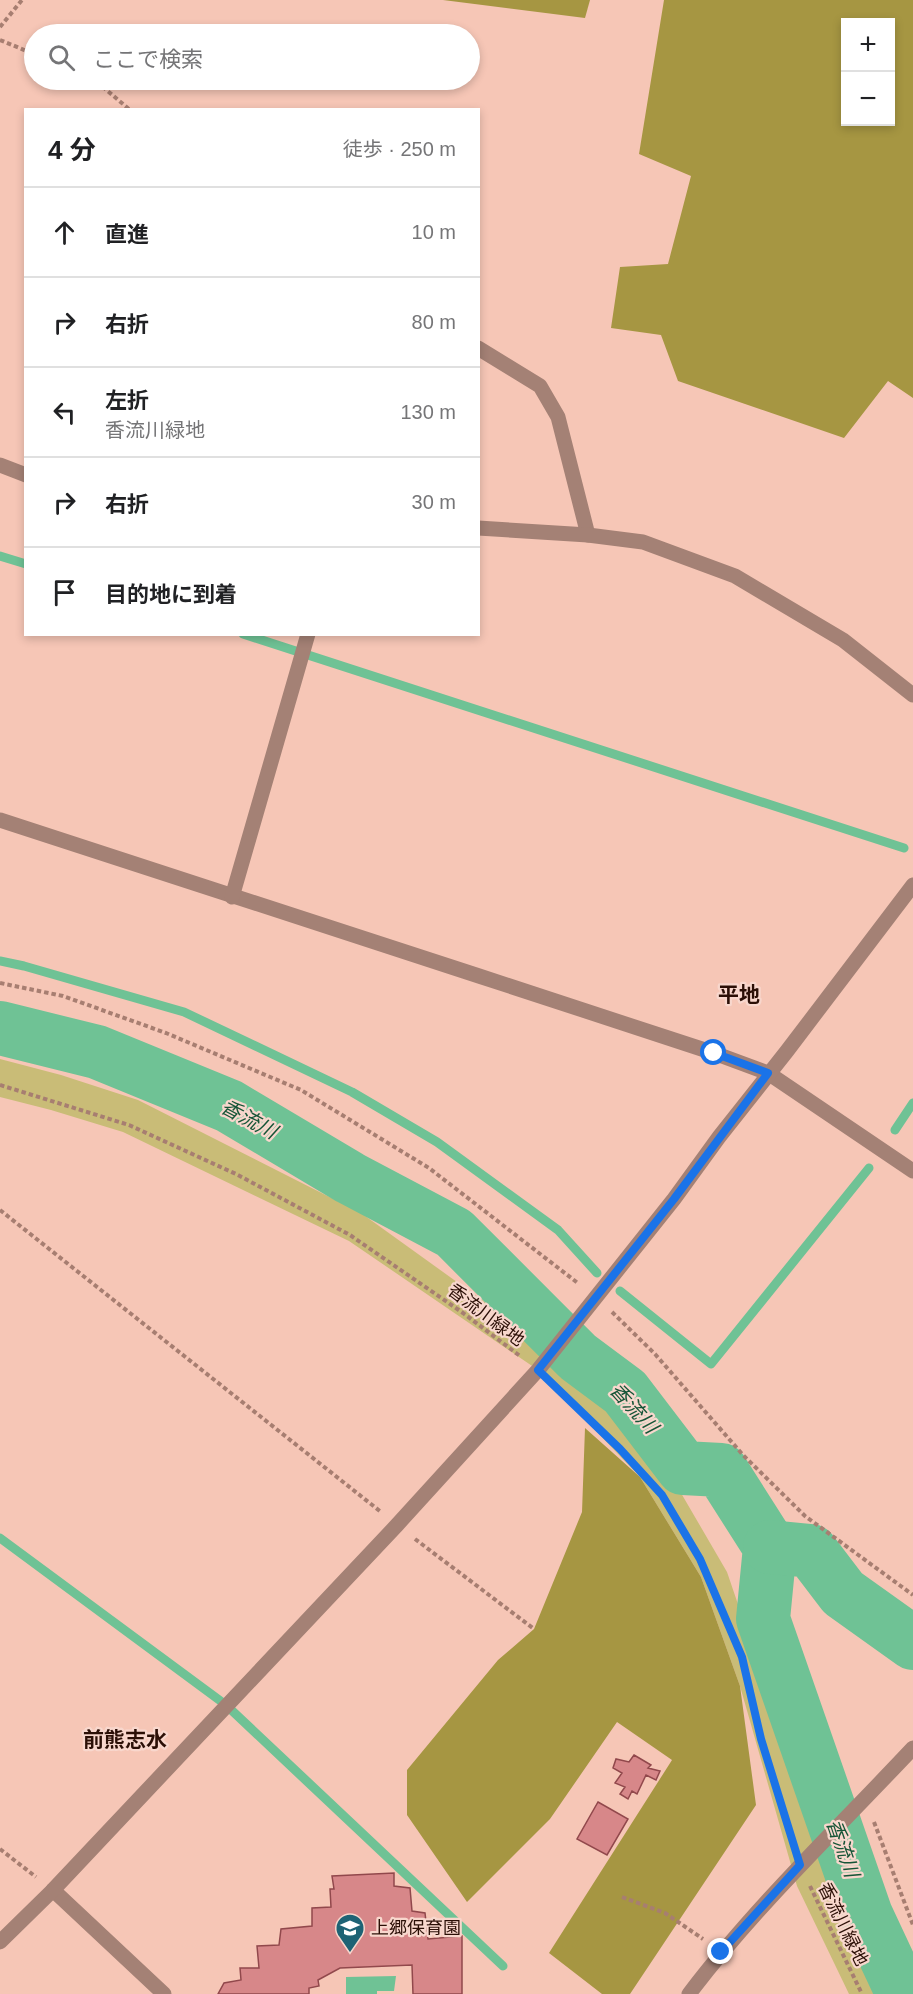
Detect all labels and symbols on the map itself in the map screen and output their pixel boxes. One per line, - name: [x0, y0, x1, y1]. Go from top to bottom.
- district label: 平地: [718, 983, 760, 1006]
- route start: [700, 1039, 726, 1065]
- water label: 香流川: [217, 1095, 282, 1144]
- street label: 香流川緑地: [444, 1280, 528, 1350]
- water label: 香流川: [606, 1378, 664, 1439]
- district label: 前熊志水: [83, 1728, 167, 1751]
- water label: 香流川: [823, 1816, 864, 1882]
- street label: 香流川緑地: [814, 1879, 872, 1969]
- school or university icon: 上郷保育園: [334, 1912, 366, 1954]
- place label: 上郷保育園: [371, 1918, 461, 1938]
- route end: [707, 1938, 733, 1964]

